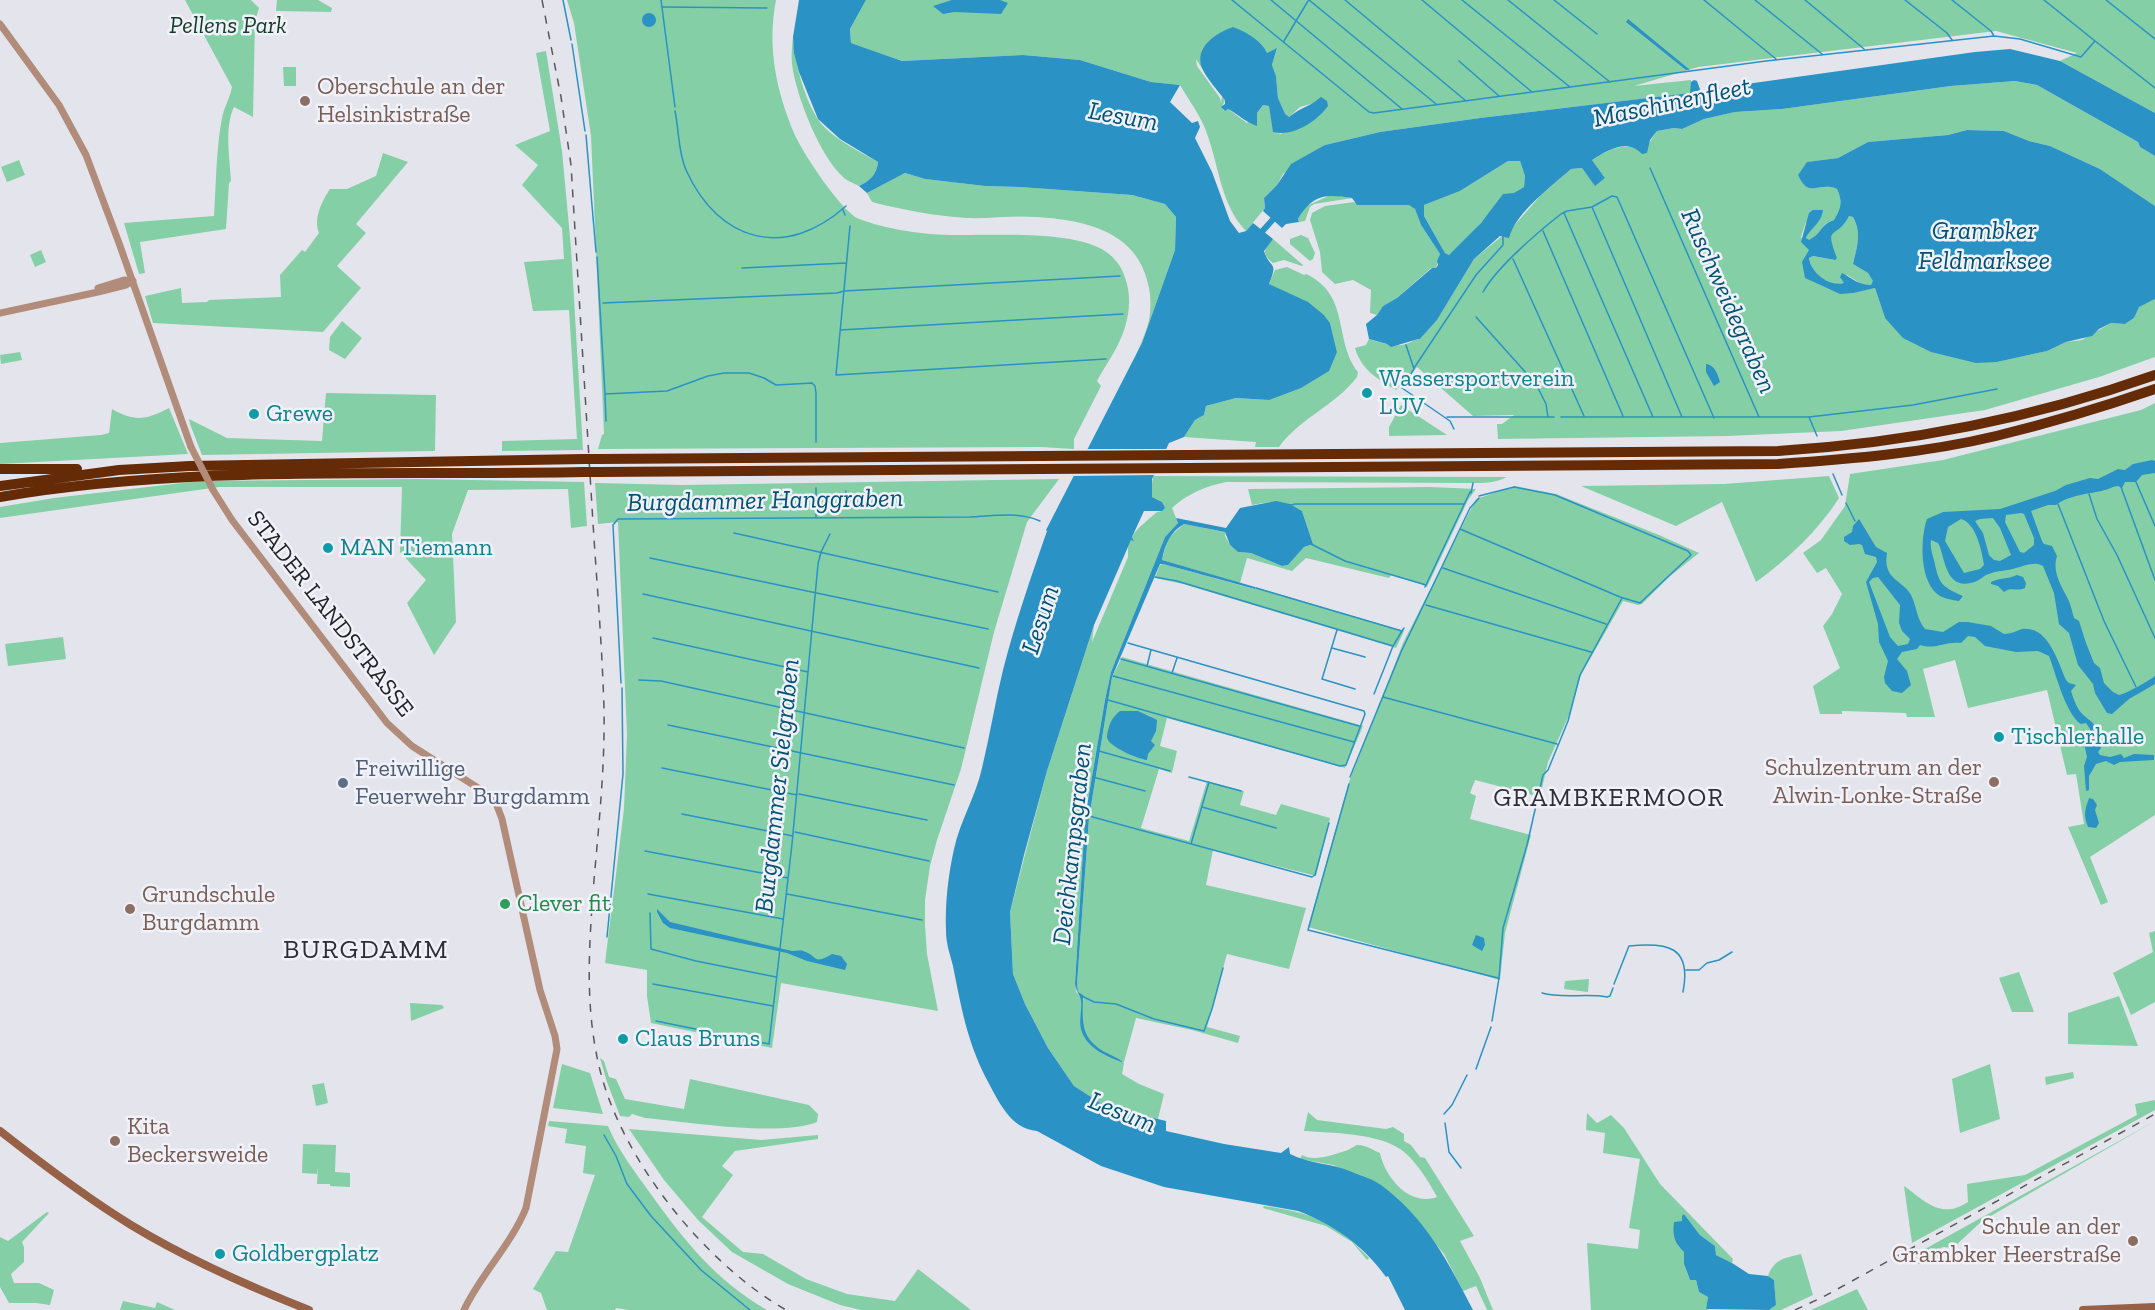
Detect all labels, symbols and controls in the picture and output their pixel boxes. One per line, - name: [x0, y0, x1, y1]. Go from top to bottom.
- park label: Pellens Park: [169, 12, 287, 40]
- water label: Maschinenfleet: [1590, 71, 1754, 135]
- place label: Oberschule an der Helsinkistraße: [317, 73, 505, 129]
- marker: Oberschule an der Helsinkistraße: [298, 94, 312, 108]
- water label: Lesum: [1086, 96, 1160, 138]
- water label: Ruschweidegraben: [1673, 204, 1783, 398]
- water label: Grambker Feldmarksee: [1918, 216, 2050, 278]
- place label: Wassersportverein LUV: [1379, 365, 1574, 421]
- marker: Wassersportverein LUV: [1360, 386, 1374, 400]
- place label: Grewe: [266, 400, 333, 428]
- marker: Grewe: [247, 407, 261, 421]
- water label: Burgdammer Hanggraben: [627, 483, 903, 519]
- street label: STADER LANDSTRASSE: [240, 505, 420, 723]
- place label: MAN Tiemann: [340, 534, 493, 562]
- marker: MAN Tiemann: [321, 541, 335, 555]
- water label: Lesum: [1015, 582, 1067, 658]
- water label: Burgdammer Sielgraben: [749, 657, 807, 915]
- place label: Tischlerhalle: [2011, 723, 2144, 751]
- marker: Tischlerhalle: [1992, 730, 2006, 744]
- water label: Deichkampsgraben: [1047, 741, 1099, 947]
- place label: Schulzentrum an der Alwin-Lonke-Straße: [1765, 754, 1982, 810]
- place label: Freiwillige Feuerwehr Burgdamm: [355, 755, 590, 811]
- marker: Schulzentrum an der Alwin-Lonke-Straße: [1987, 775, 2001, 789]
- marker: Freiwillige Feuerwehr Burgdamm: [336, 776, 350, 790]
- district label: GRAMBKERMOOR: [1493, 783, 1725, 815]
- place label: Grundschule Burgdamm: [142, 881, 275, 937]
- place label: Clever fit: [517, 890, 611, 918]
- marker: Clever fit: [498, 897, 512, 911]
- marker: Grundschule Burgdamm: [123, 902, 137, 916]
- district label: BURGDAMM: [283, 934, 449, 966]
- place label: Claus Bruns: [635, 1025, 760, 1053]
- marker: Claus Bruns: [616, 1032, 630, 1046]
- water label: Lesum: [1084, 1085, 1160, 1141]
- place label: Kita Beckersweide: [127, 1113, 268, 1169]
- marker: Kita Beckersweide: [108, 1134, 122, 1148]
- place label: Schule an der Grambker Heerstraße: [1892, 1213, 2121, 1269]
- marker: Schule an der Grambker Heerstraße: [2126, 1234, 2140, 1248]
- place label: Goldbergplatz: [232, 1240, 379, 1268]
- marker: Goldbergplatz: [213, 1247, 227, 1261]

